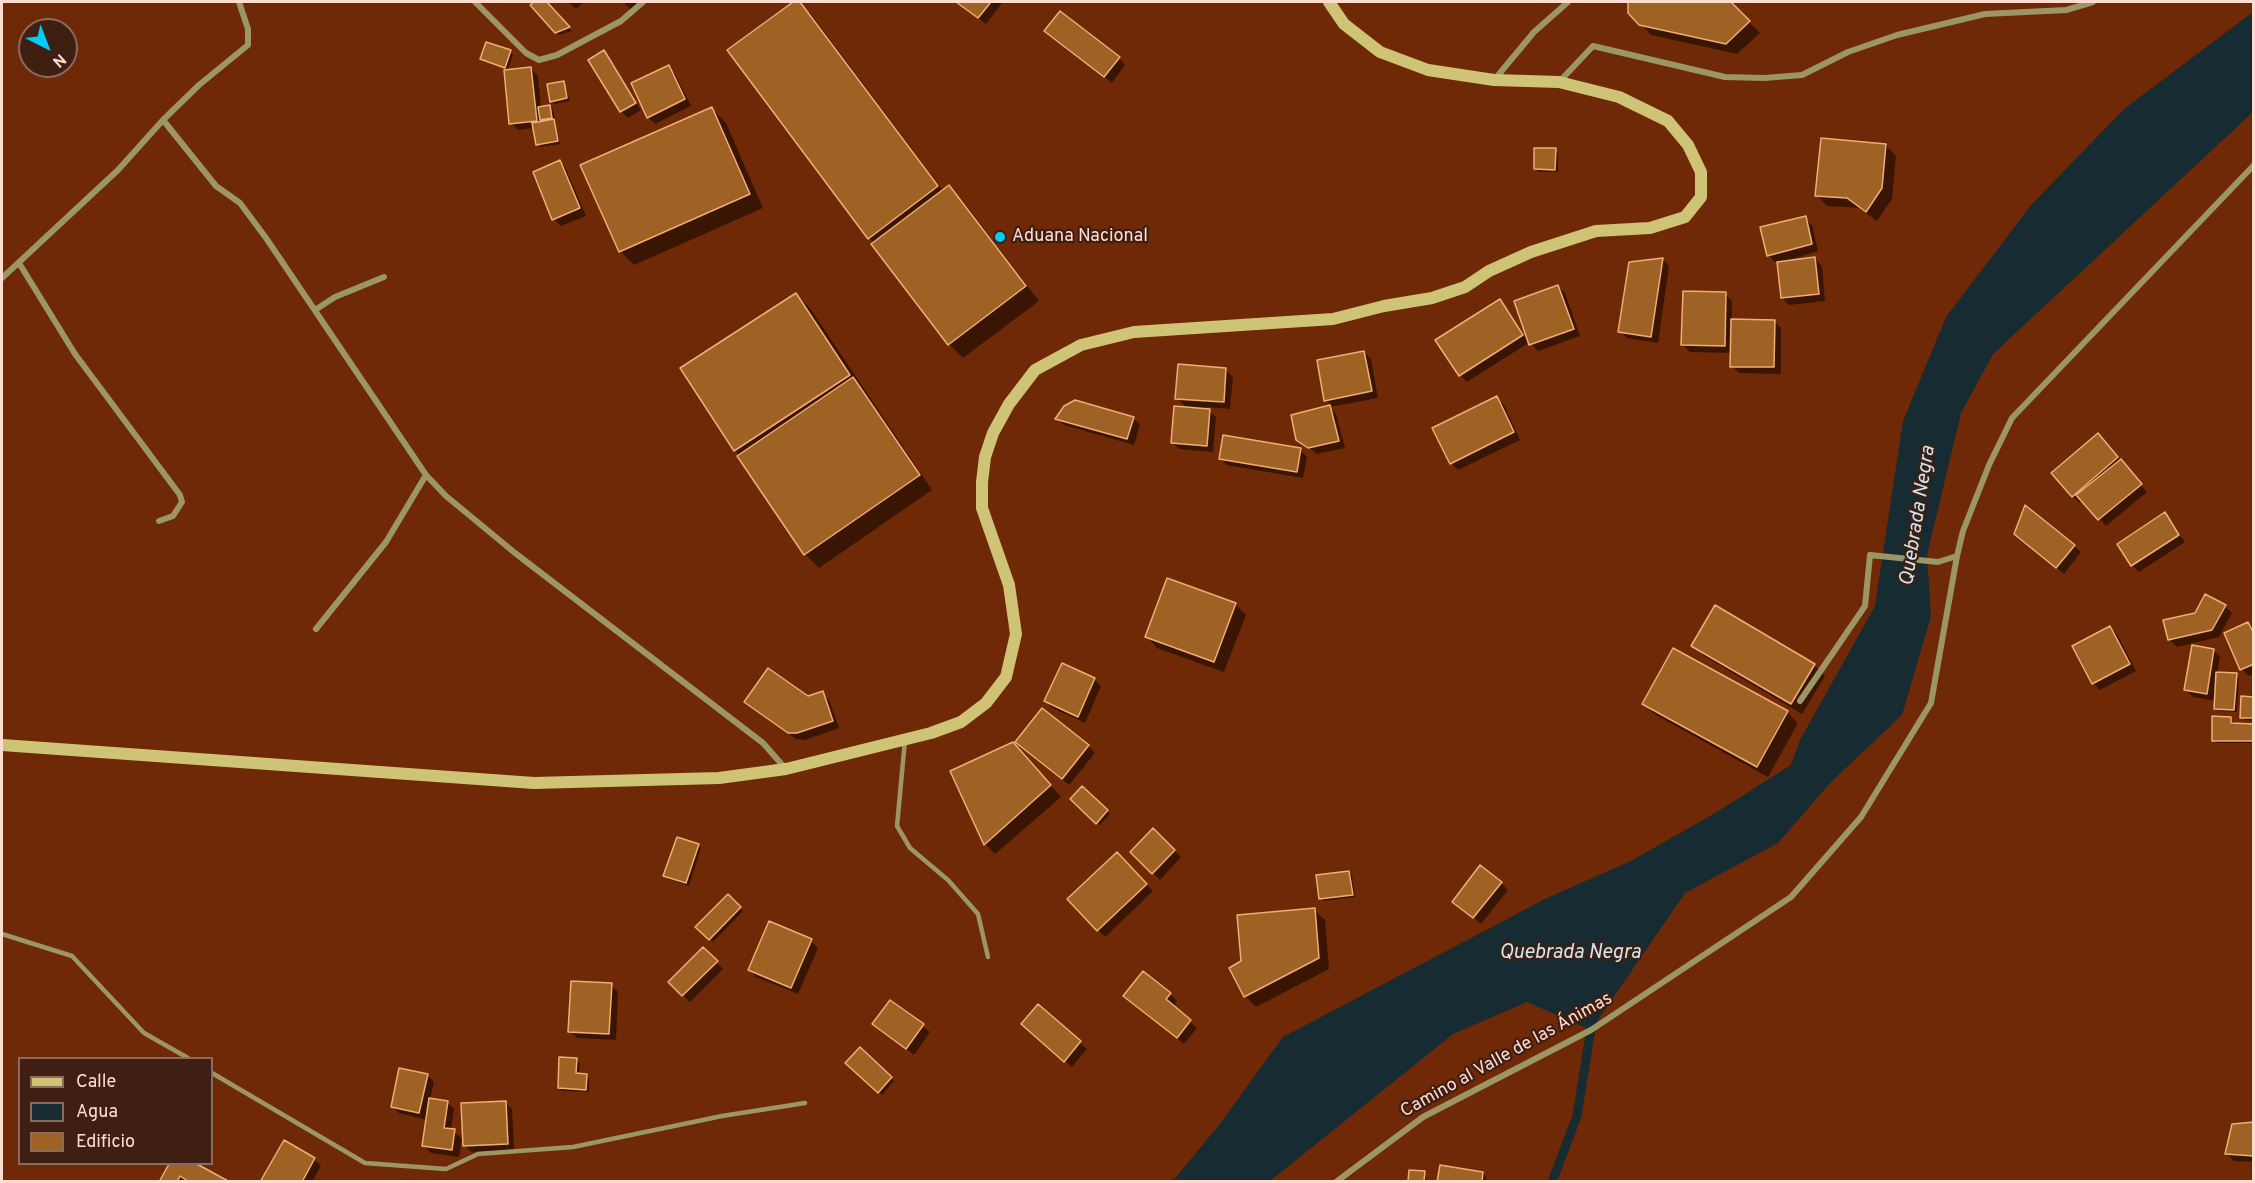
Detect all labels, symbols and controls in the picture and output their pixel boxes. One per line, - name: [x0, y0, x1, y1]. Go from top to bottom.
- north arrow: [18, 18, 78, 78]
- text: N: [48, 49, 70, 71]
- place label: Aduana Nacional: [1012, 226, 1148, 248]
- marker: Aduana Nacional: [993, 230, 1007, 244]
- water label: Quebrada Negra: [1896, 444, 1942, 588]
- water label: Quebrada Negra: [1499, 942, 1641, 966]
- street label: Camino al Valle de las Ánimas: [1397, 989, 1617, 1123]
- legend: [18, 1057, 213, 1165]
- text: Calle: [76, 1071, 116, 1094]
- text: Agua: [76, 1101, 118, 1124]
- text: Edificio: [76, 1131, 135, 1154]

